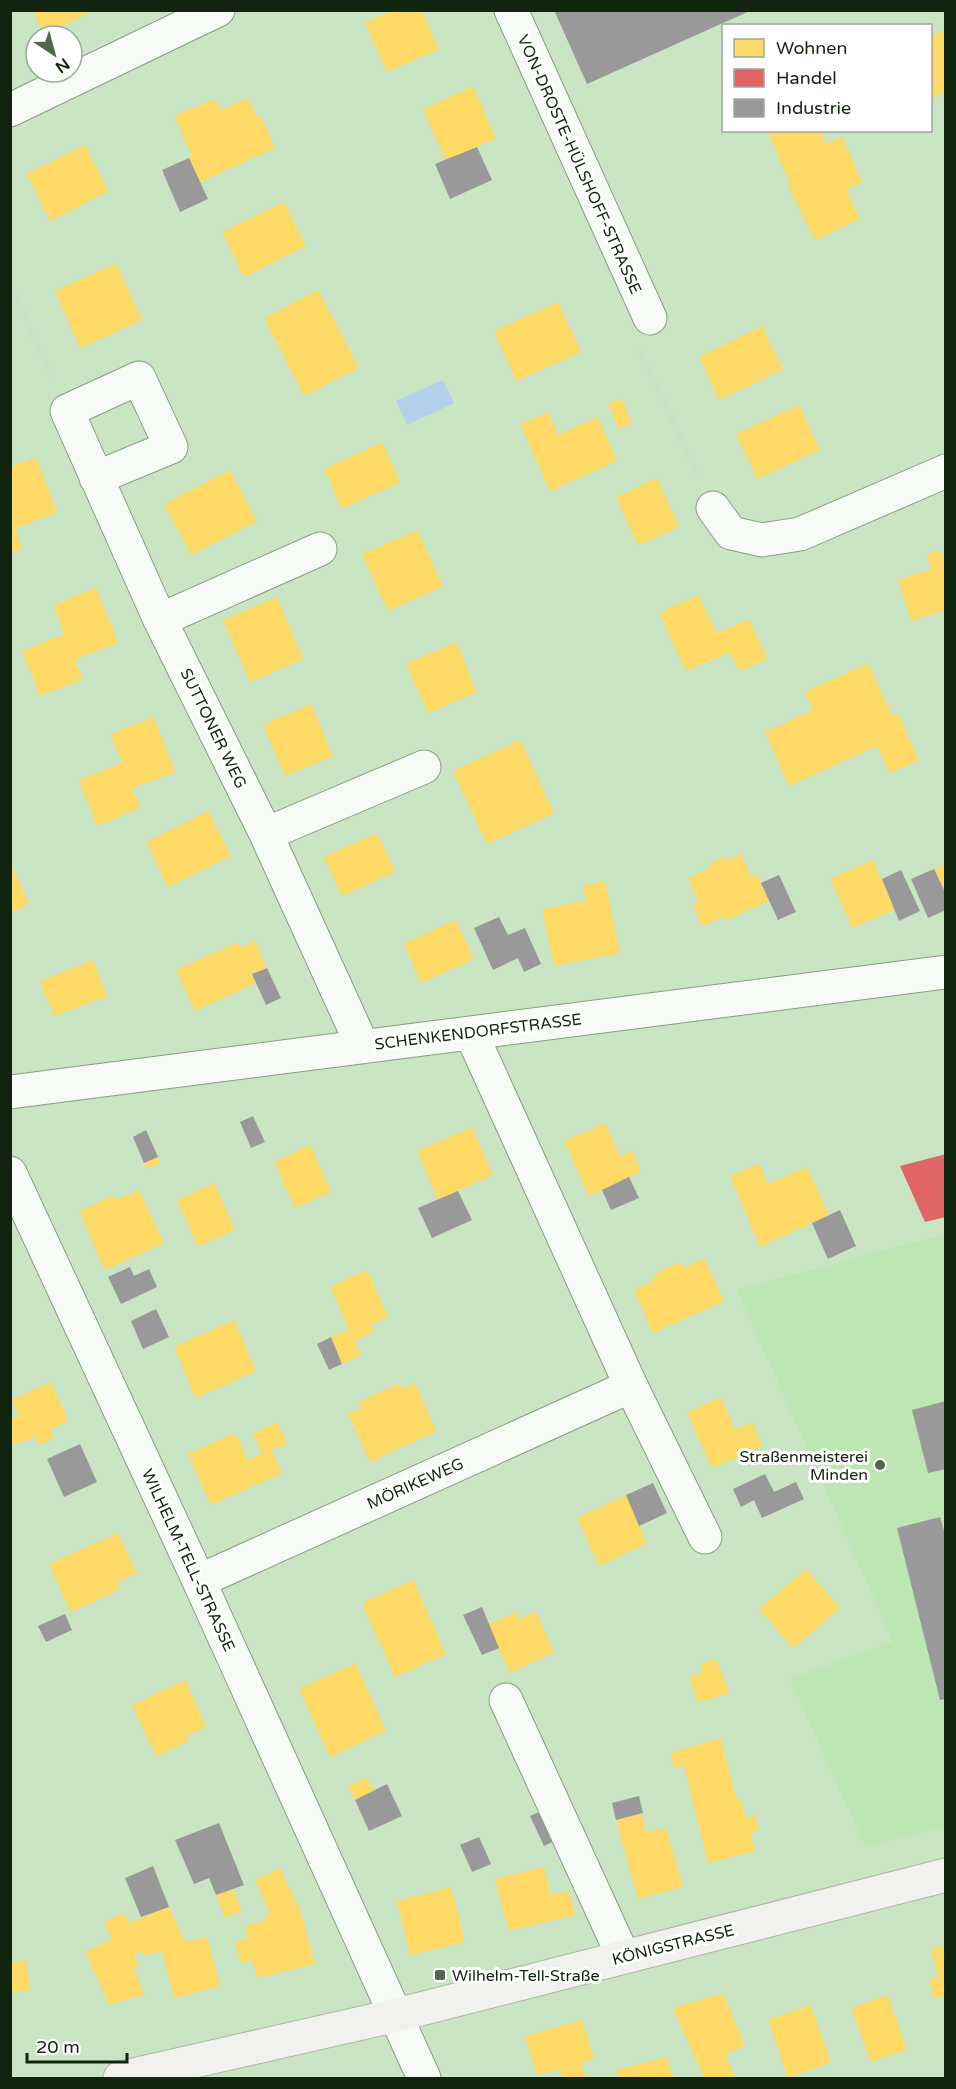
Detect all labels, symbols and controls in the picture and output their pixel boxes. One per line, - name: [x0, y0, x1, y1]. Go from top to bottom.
- north arrow: [24, 24, 84, 84]
- legend: [722, 24, 932, 132]
- street label: VON-DROSTE-HÜLSHOFF-STRASSE: [513, 32, 646, 297]
- text: Wohnen: [776, 37, 847, 59]
- text: N: [51, 53, 73, 77]
- text: Handel: [776, 67, 837, 89]
- text: Industrie: [776, 97, 851, 119]
- street label: SUTTONER WEG: [175, 665, 251, 792]
- street label: SCHENKENDORFSTRASSE: [374, 1009, 583, 1055]
- place label: Straßenmeisterei Minden: [739, 1447, 868, 1485]
- street label: MÖRIKEWEG: [364, 1454, 467, 1514]
- marker: Straßenmeisterei Minden: [873, 1458, 887, 1472]
- street label: WILHELM-TELL-STRASSE: [137, 1466, 239, 1655]
- street label: KÖNIGSTRASSE: [610, 1920, 736, 1970]
- place label: Wilhelm-Tell-Straße: [452, 1966, 600, 1986]
- marker: Wilhelm-Tell-Straße: [433, 1968, 447, 1982]
- scale bar: [27, 2026, 128, 2064]
- text: 20 m: [36, 2036, 80, 2058]

